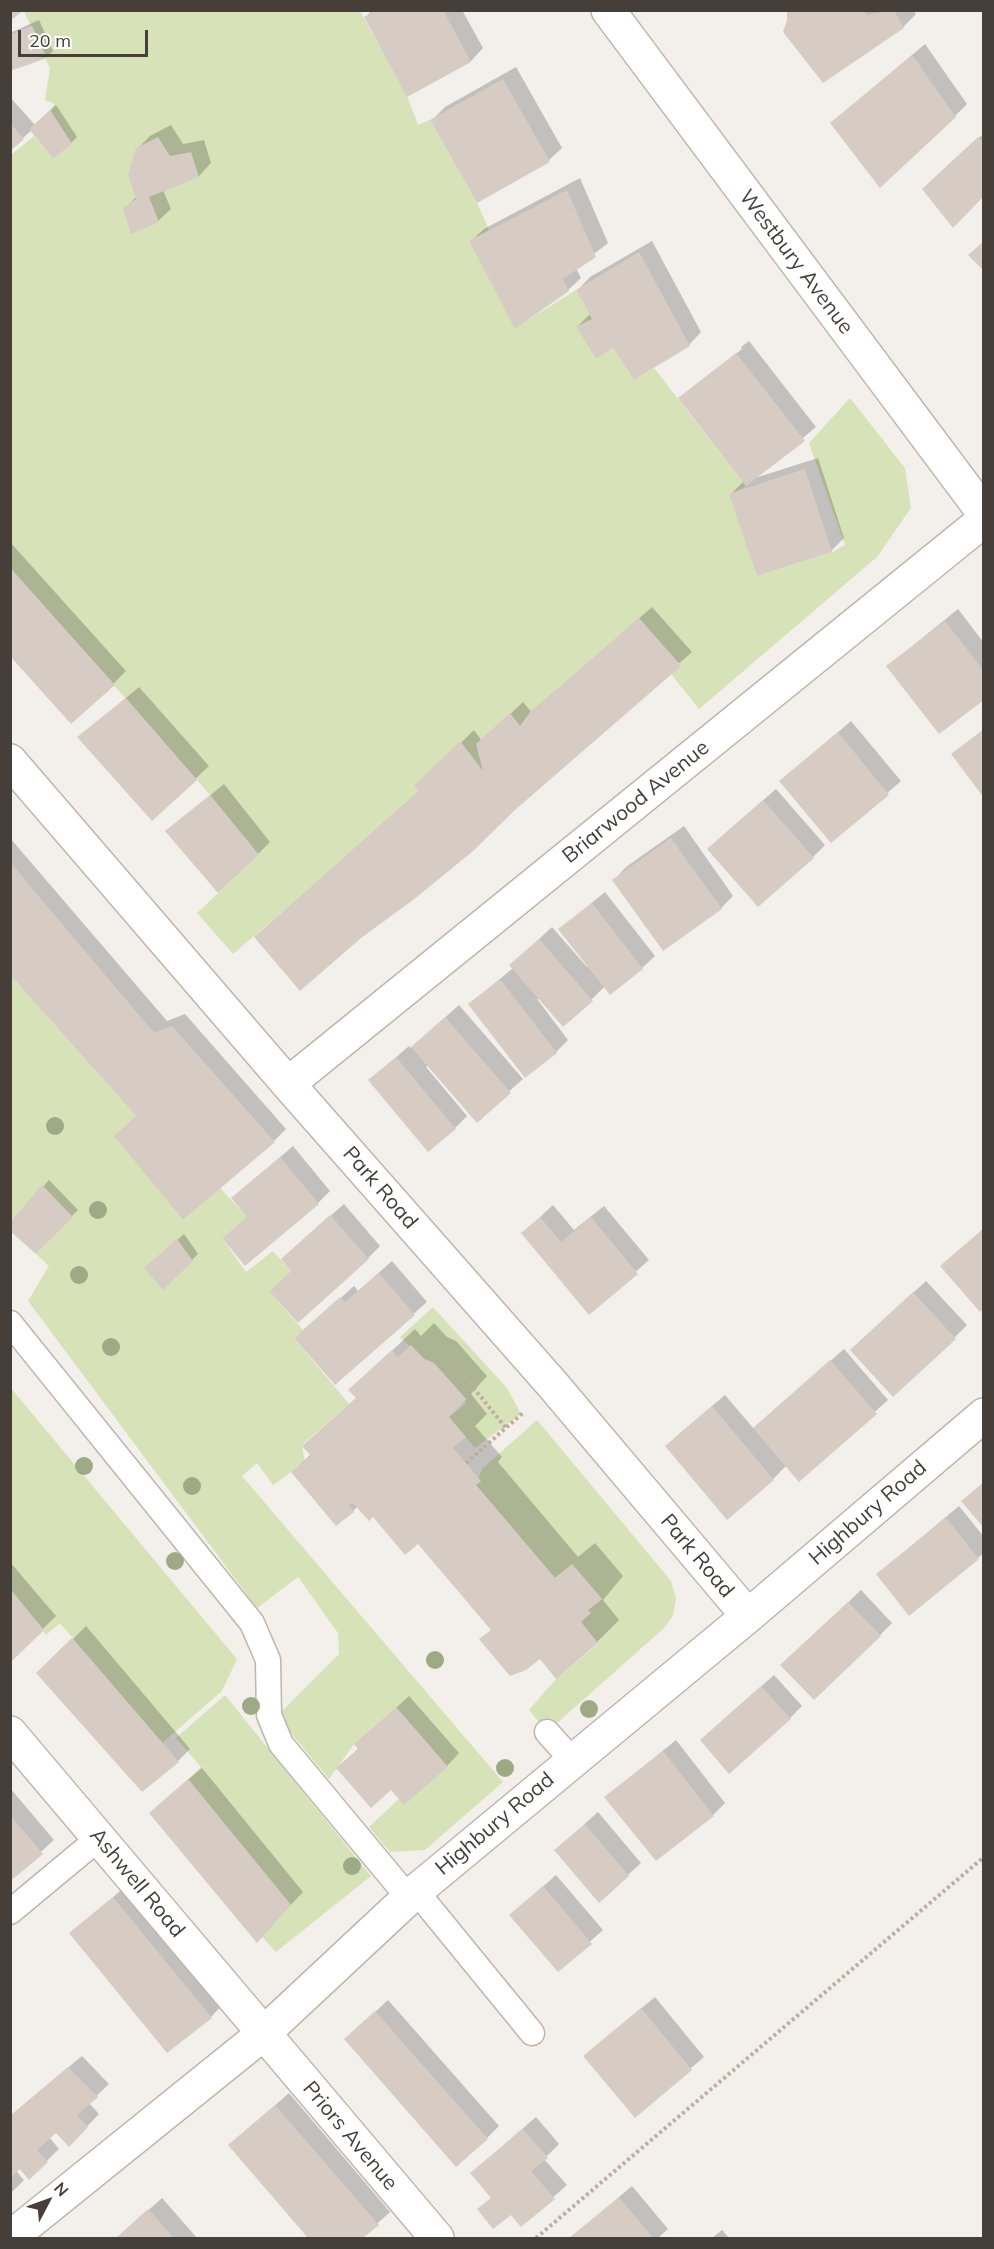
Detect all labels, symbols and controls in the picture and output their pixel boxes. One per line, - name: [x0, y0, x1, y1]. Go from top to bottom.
- scale bar: [21, 18, 152, 56]
- text: 20 m: [29, 29, 71, 52]
- street label: Westbury Avenue: [734, 185, 858, 339]
- street label: Briarwood Avenue: [558, 735, 714, 869]
- street label: Park Road: [337, 1142, 423, 1234]
- street label: Highbury Road: [804, 1455, 932, 1571]
- street label: Park Road: [655, 1509, 739, 1603]
- street label: Highbury Road: [431, 1767, 559, 1881]
- street label: Ashwell Road: [84, 1823, 190, 1943]
- street label: Priors Avenue: [297, 2076, 403, 2196]
- north arrow: [18, 2171, 78, 2231]
- text: N: [50, 2178, 73, 2200]

